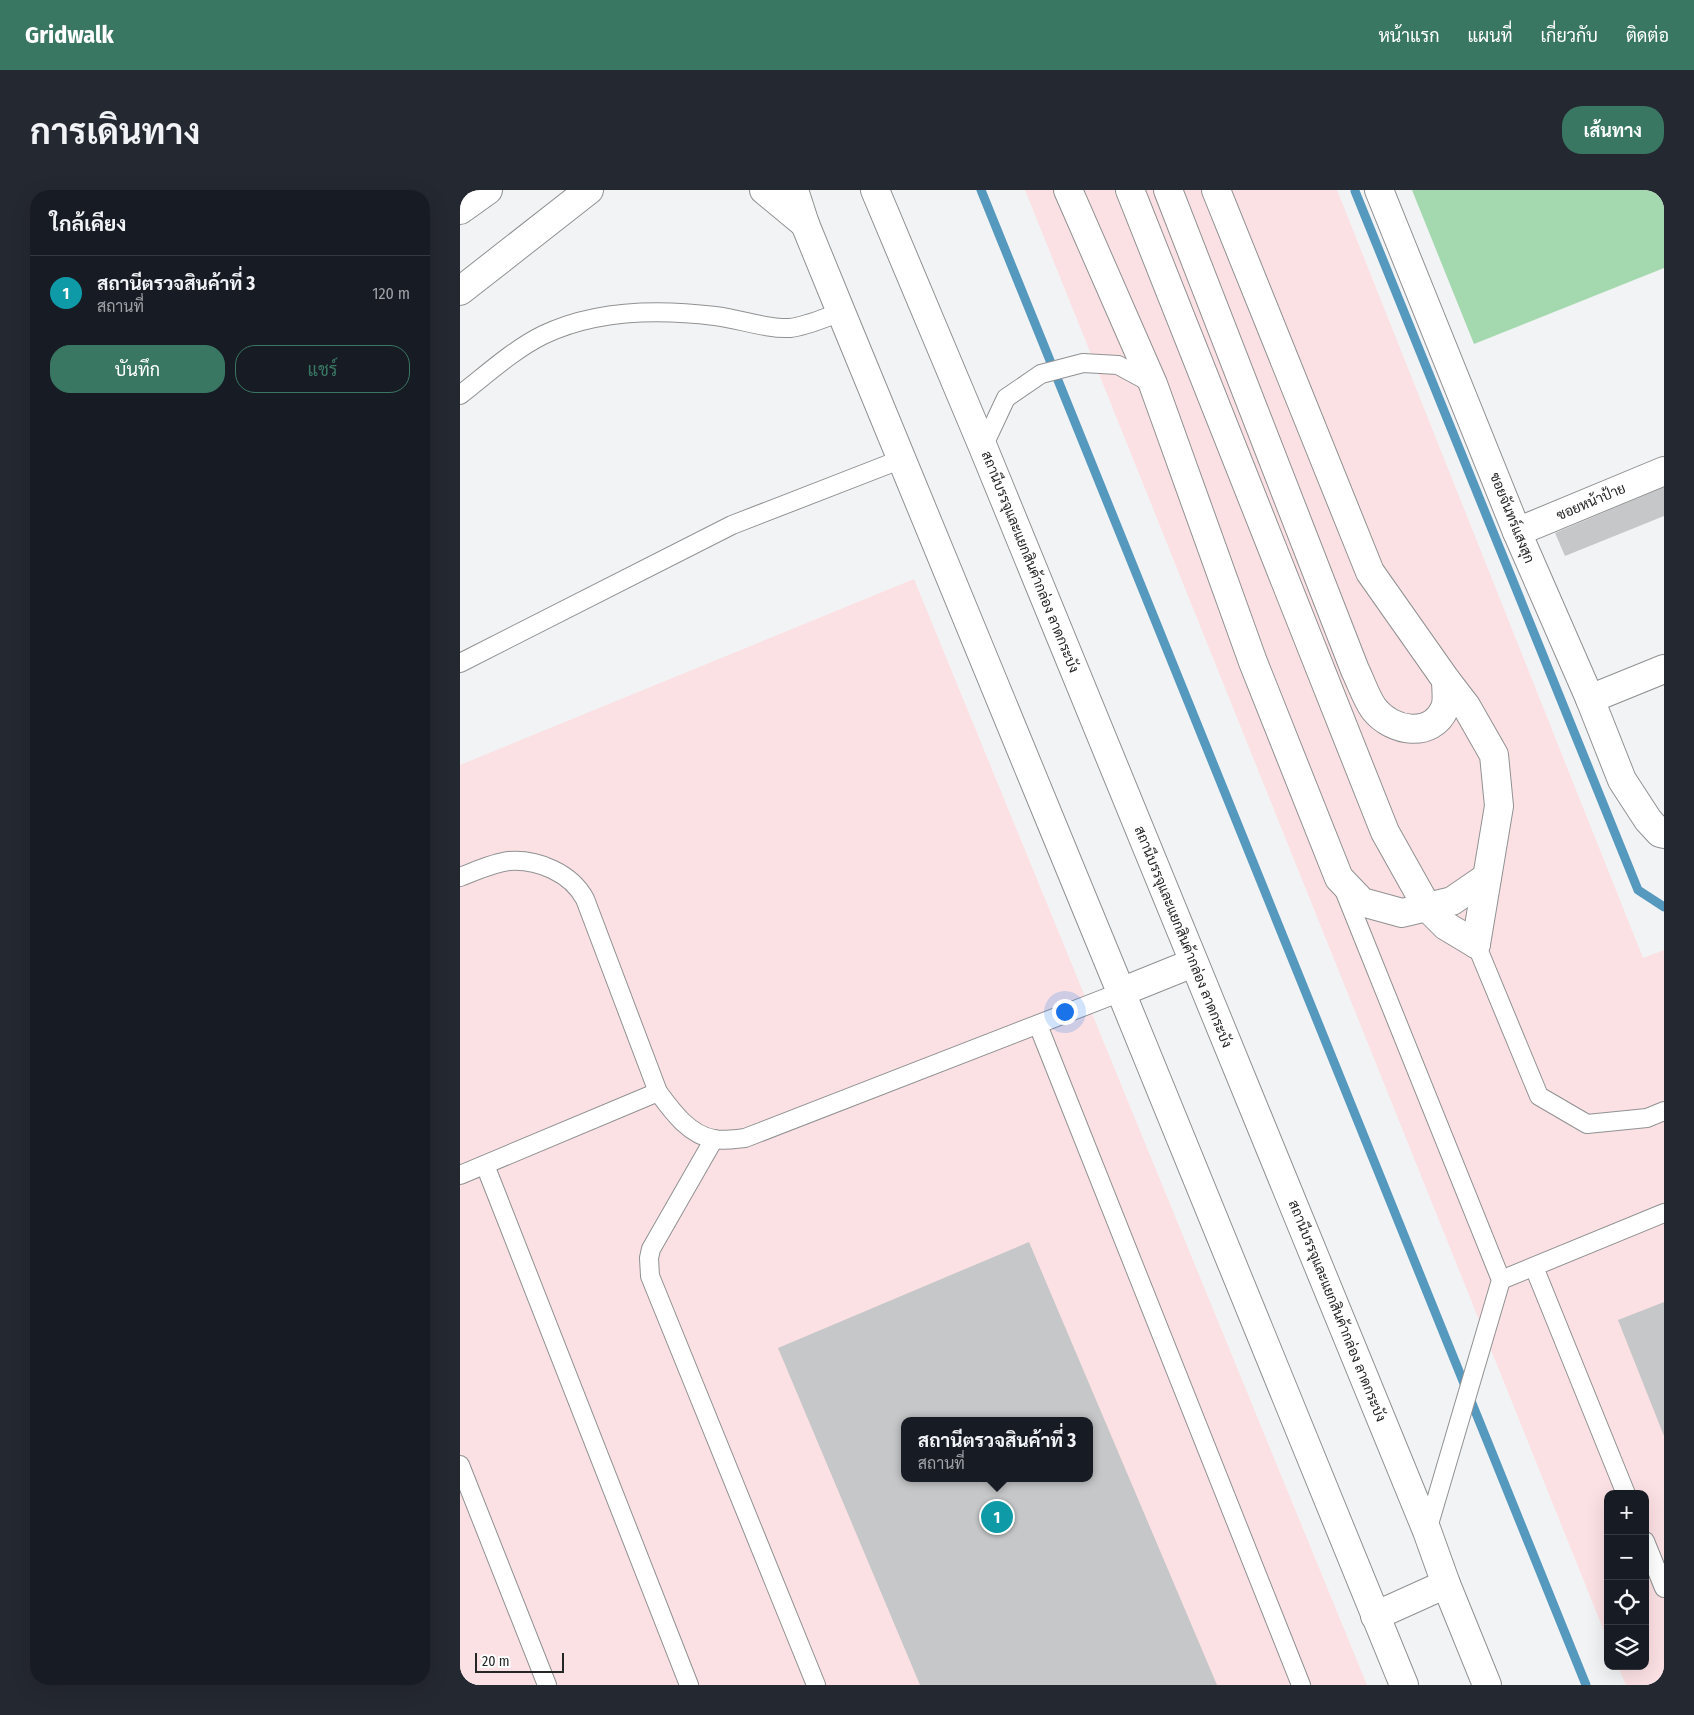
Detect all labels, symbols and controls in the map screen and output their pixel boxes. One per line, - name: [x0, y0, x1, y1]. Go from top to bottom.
- text: Gridwalk: [25, 21, 114, 49]
- text: หน้าแรก: [1378, 25, 1440, 47]
- text: แผนที่: [1468, 25, 1512, 47]
- text: เกี่ยวกับ: [1540, 25, 1598, 47]
- text: ติดต่อ: [1626, 25, 1669, 47]
- button: เส้นทาง: [1562, 106, 1664, 154]
- text: การเดินทาง: [30, 111, 200, 153]
- text: ใกล้เคียง: [50, 211, 126, 237]
- text: สถานีตรวจสินค้าที่ 3: [97, 272, 255, 295]
- text: 1: [63, 284, 69, 303]
- text: 120 m: [372, 284, 410, 303]
- text: สถานที่: [97, 297, 144, 316]
- button: บันทึก: [50, 345, 225, 393]
- button: แชร์: [235, 345, 410, 393]
- street label: สถานีบรรจุและแยกสินค้ากล่อง ลาดกระบัง: [977, 448, 1083, 676]
- street label: ซอยจันทร์แสงสุก: [1485, 470, 1539, 566]
- street label: ซอยหน้าป้าย: [1553, 479, 1628, 524]
- street label: สถานีบรรจุและแยกสินค้ากล่อง ลาดกระบัง: [1130, 823, 1236, 1051]
- your location: [1052, 999, 1078, 1025]
- street label: สถานีบรรจุและแยกสินค้ากล่อง ลาดกระบัง: [1284, 1197, 1390, 1425]
- popup: [901, 1417, 1093, 1482]
- text: สถานีตรวจสินค้าที่ 3: [918, 1429, 1076, 1452]
- text: สถานที่: [918, 1454, 965, 1473]
- map controls: [1604, 1490, 1649, 1670]
- button: +: [1604, 1490, 1649, 1535]
- pin: 1: [981, 1498, 1013, 1536]
- button: −: [1604, 1535, 1649, 1580]
- button: locate: [1604, 1580, 1649, 1625]
- button: layers: [1604, 1625, 1649, 1670]
- scale bar: [475, 1650, 564, 1673]
- text: 20 m: [482, 1653, 510, 1670]

